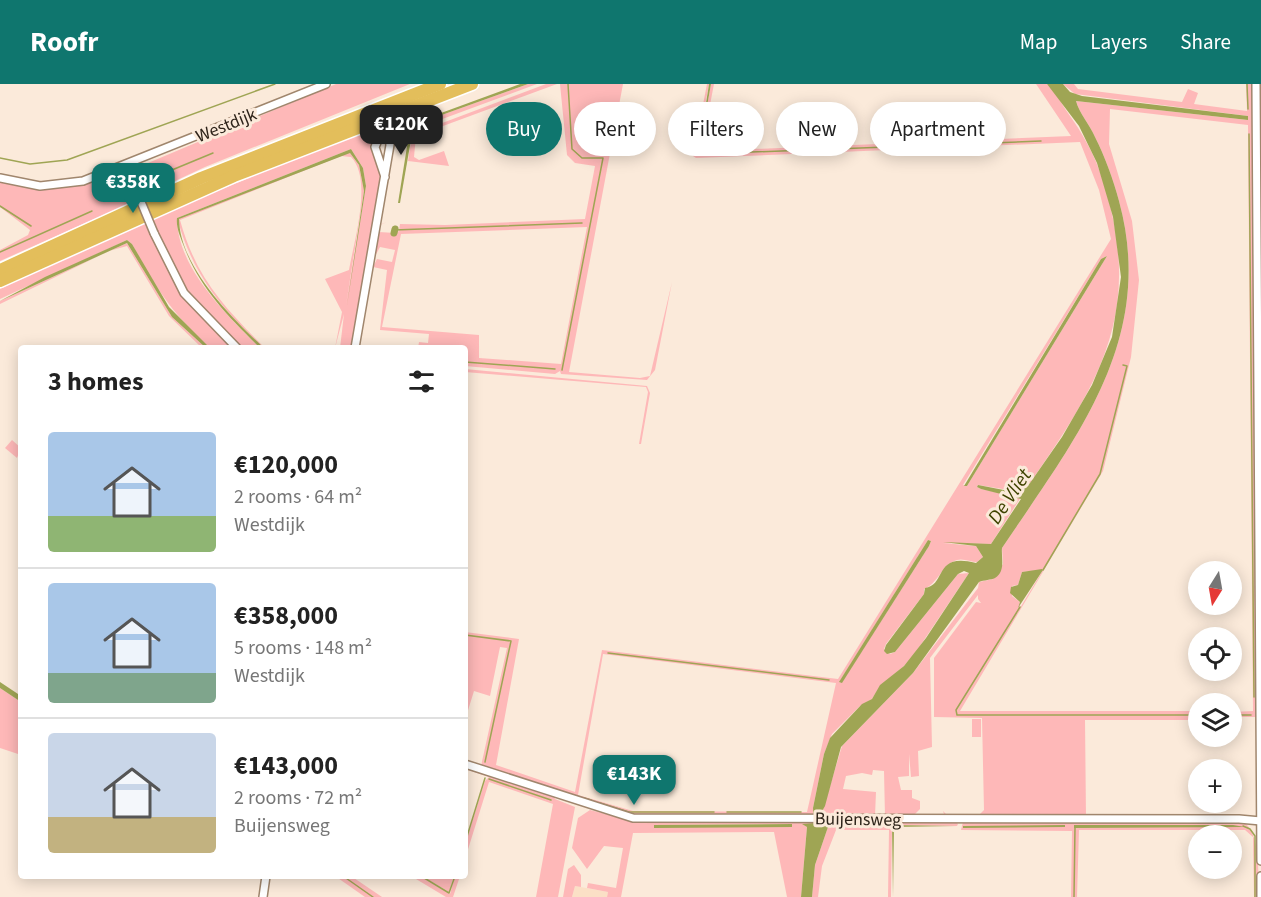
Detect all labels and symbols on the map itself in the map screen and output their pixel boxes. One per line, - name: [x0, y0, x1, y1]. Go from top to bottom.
- street label: Westdijk: [192, 102, 261, 149]
- pin: €120K: [359, 105, 443, 156]
- pin: €358K: [91, 163, 175, 214]
- water label: De Vliet: [981, 463, 1039, 530]
- north arrow: [1188, 561, 1242, 615]
- pin: €143K: [592, 755, 676, 806]
- street label: Buijensweg: [815, 806, 901, 833]

